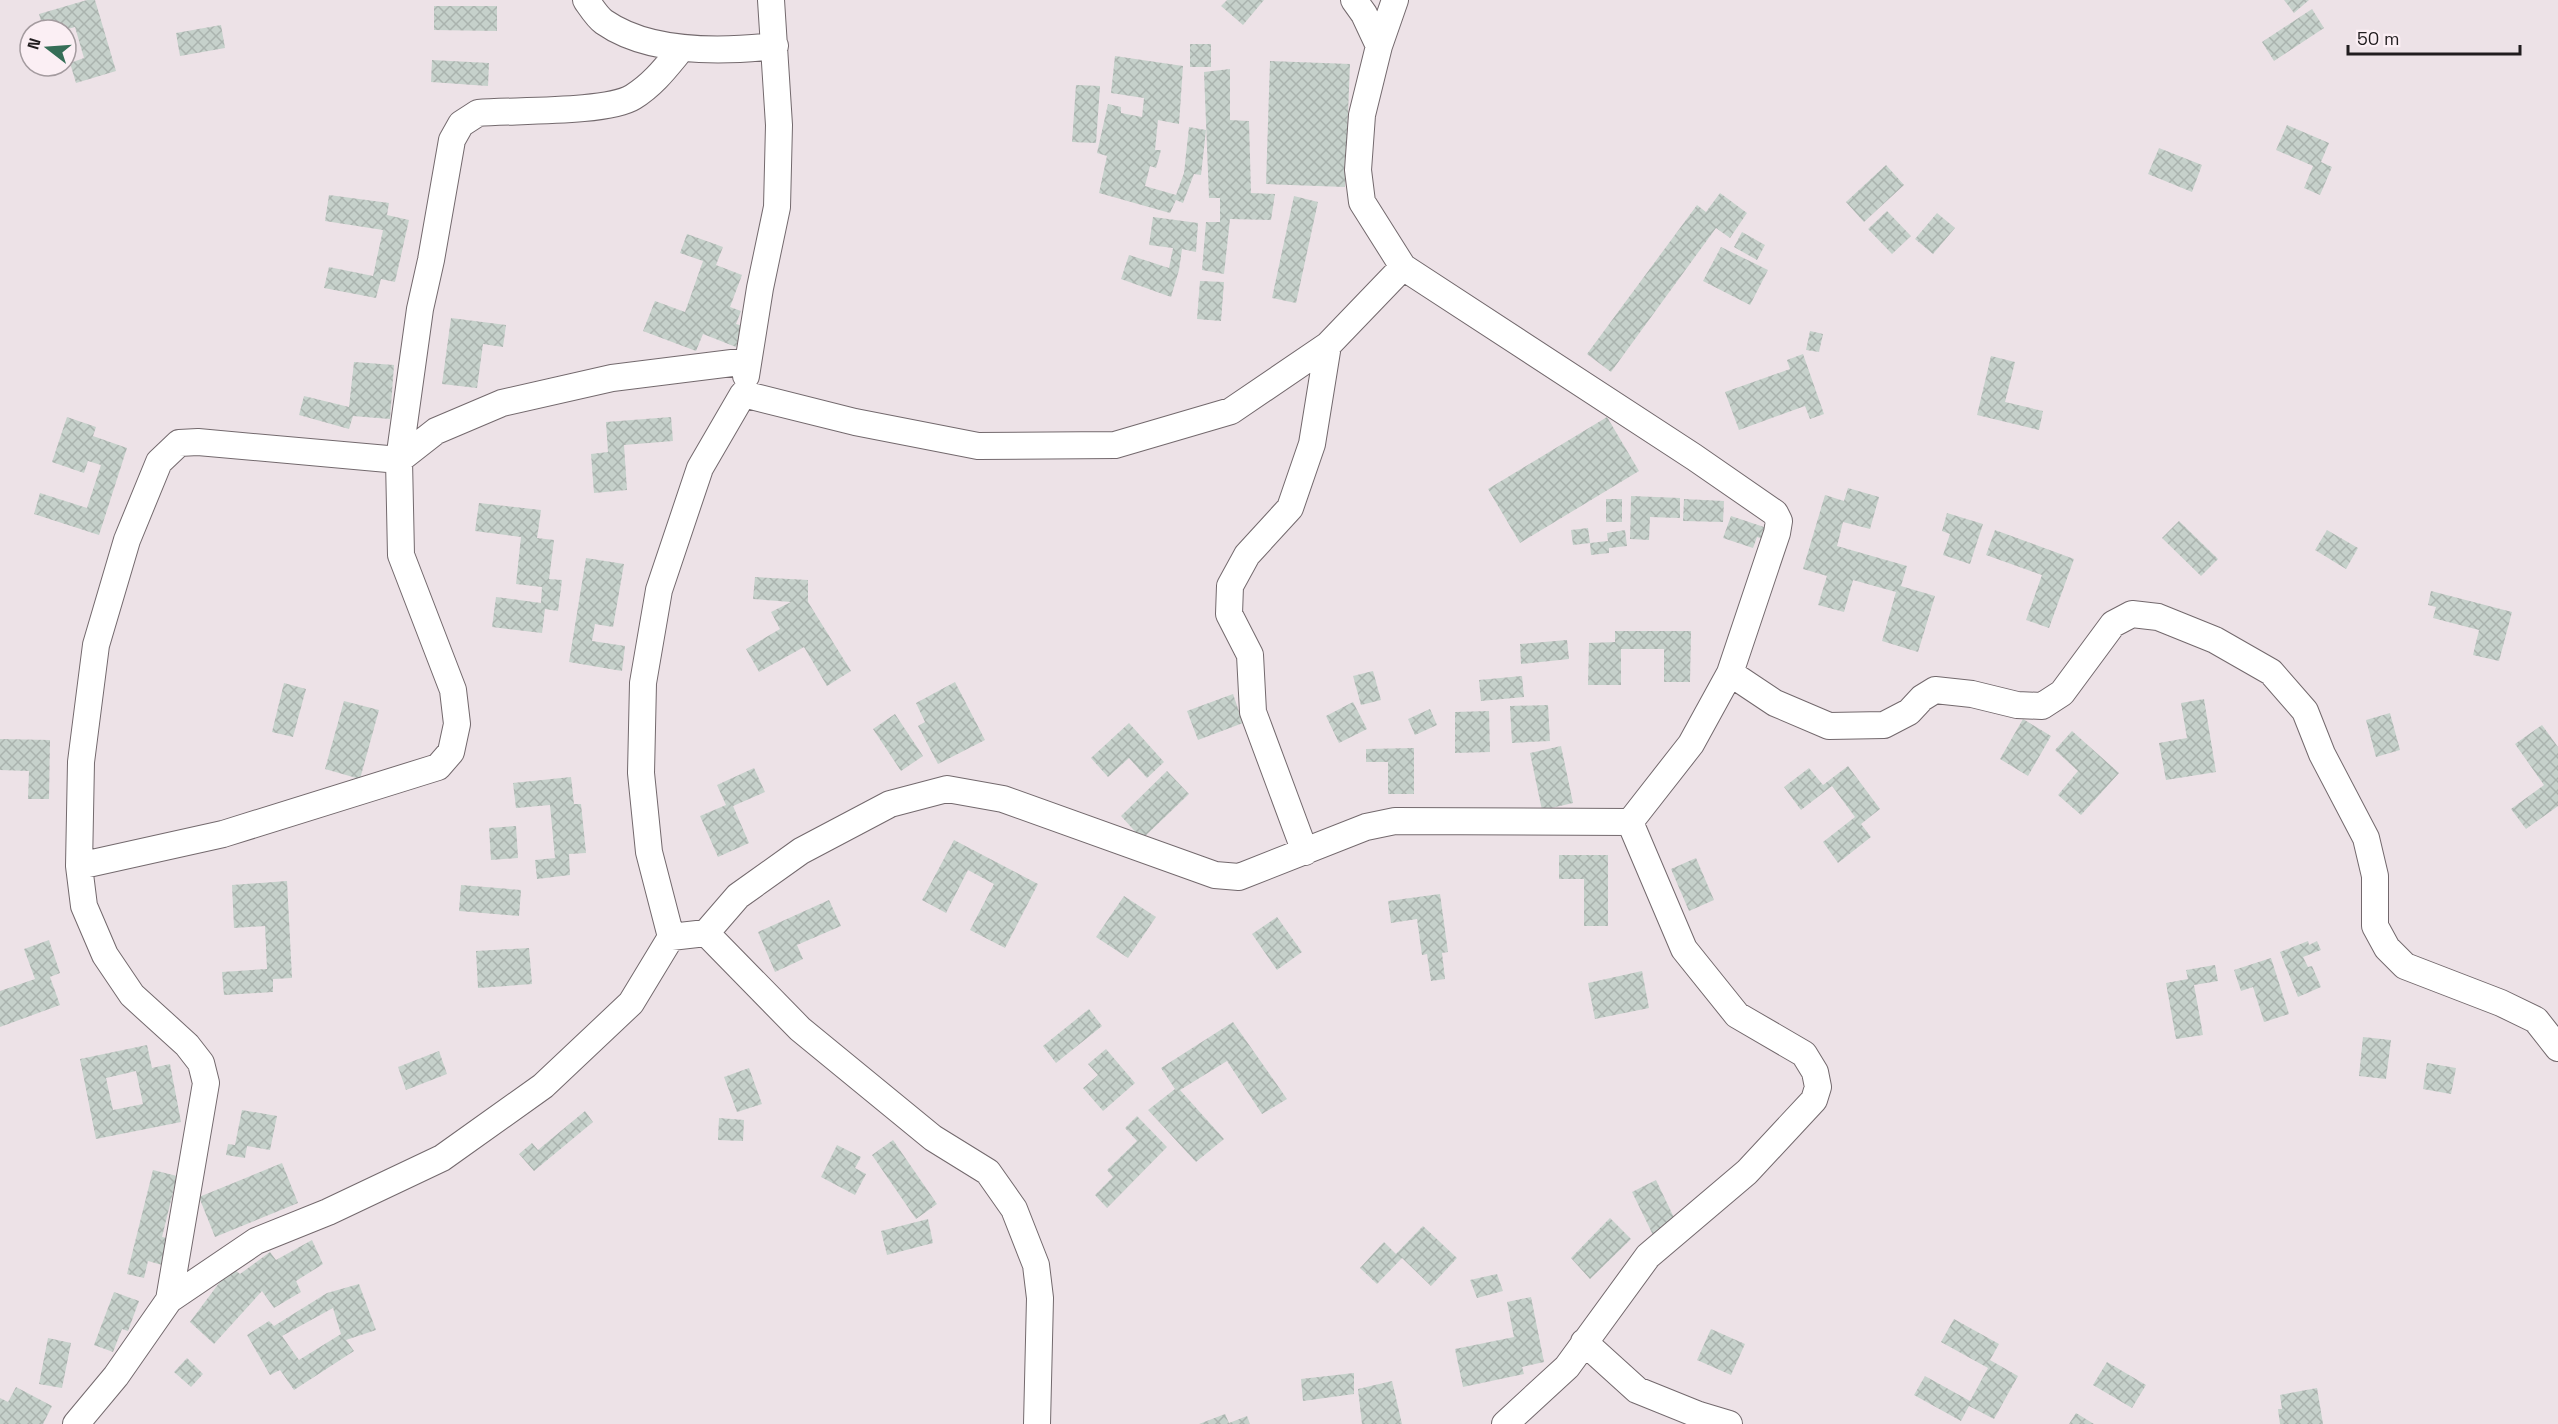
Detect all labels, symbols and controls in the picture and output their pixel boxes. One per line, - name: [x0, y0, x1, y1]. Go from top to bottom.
- north arrow: [18, 18, 78, 78]
- scale bar: [2348, 18, 2520, 56]
- text: 50 m: [2357, 27, 2399, 50]
- text: N: [23, 36, 46, 52]

